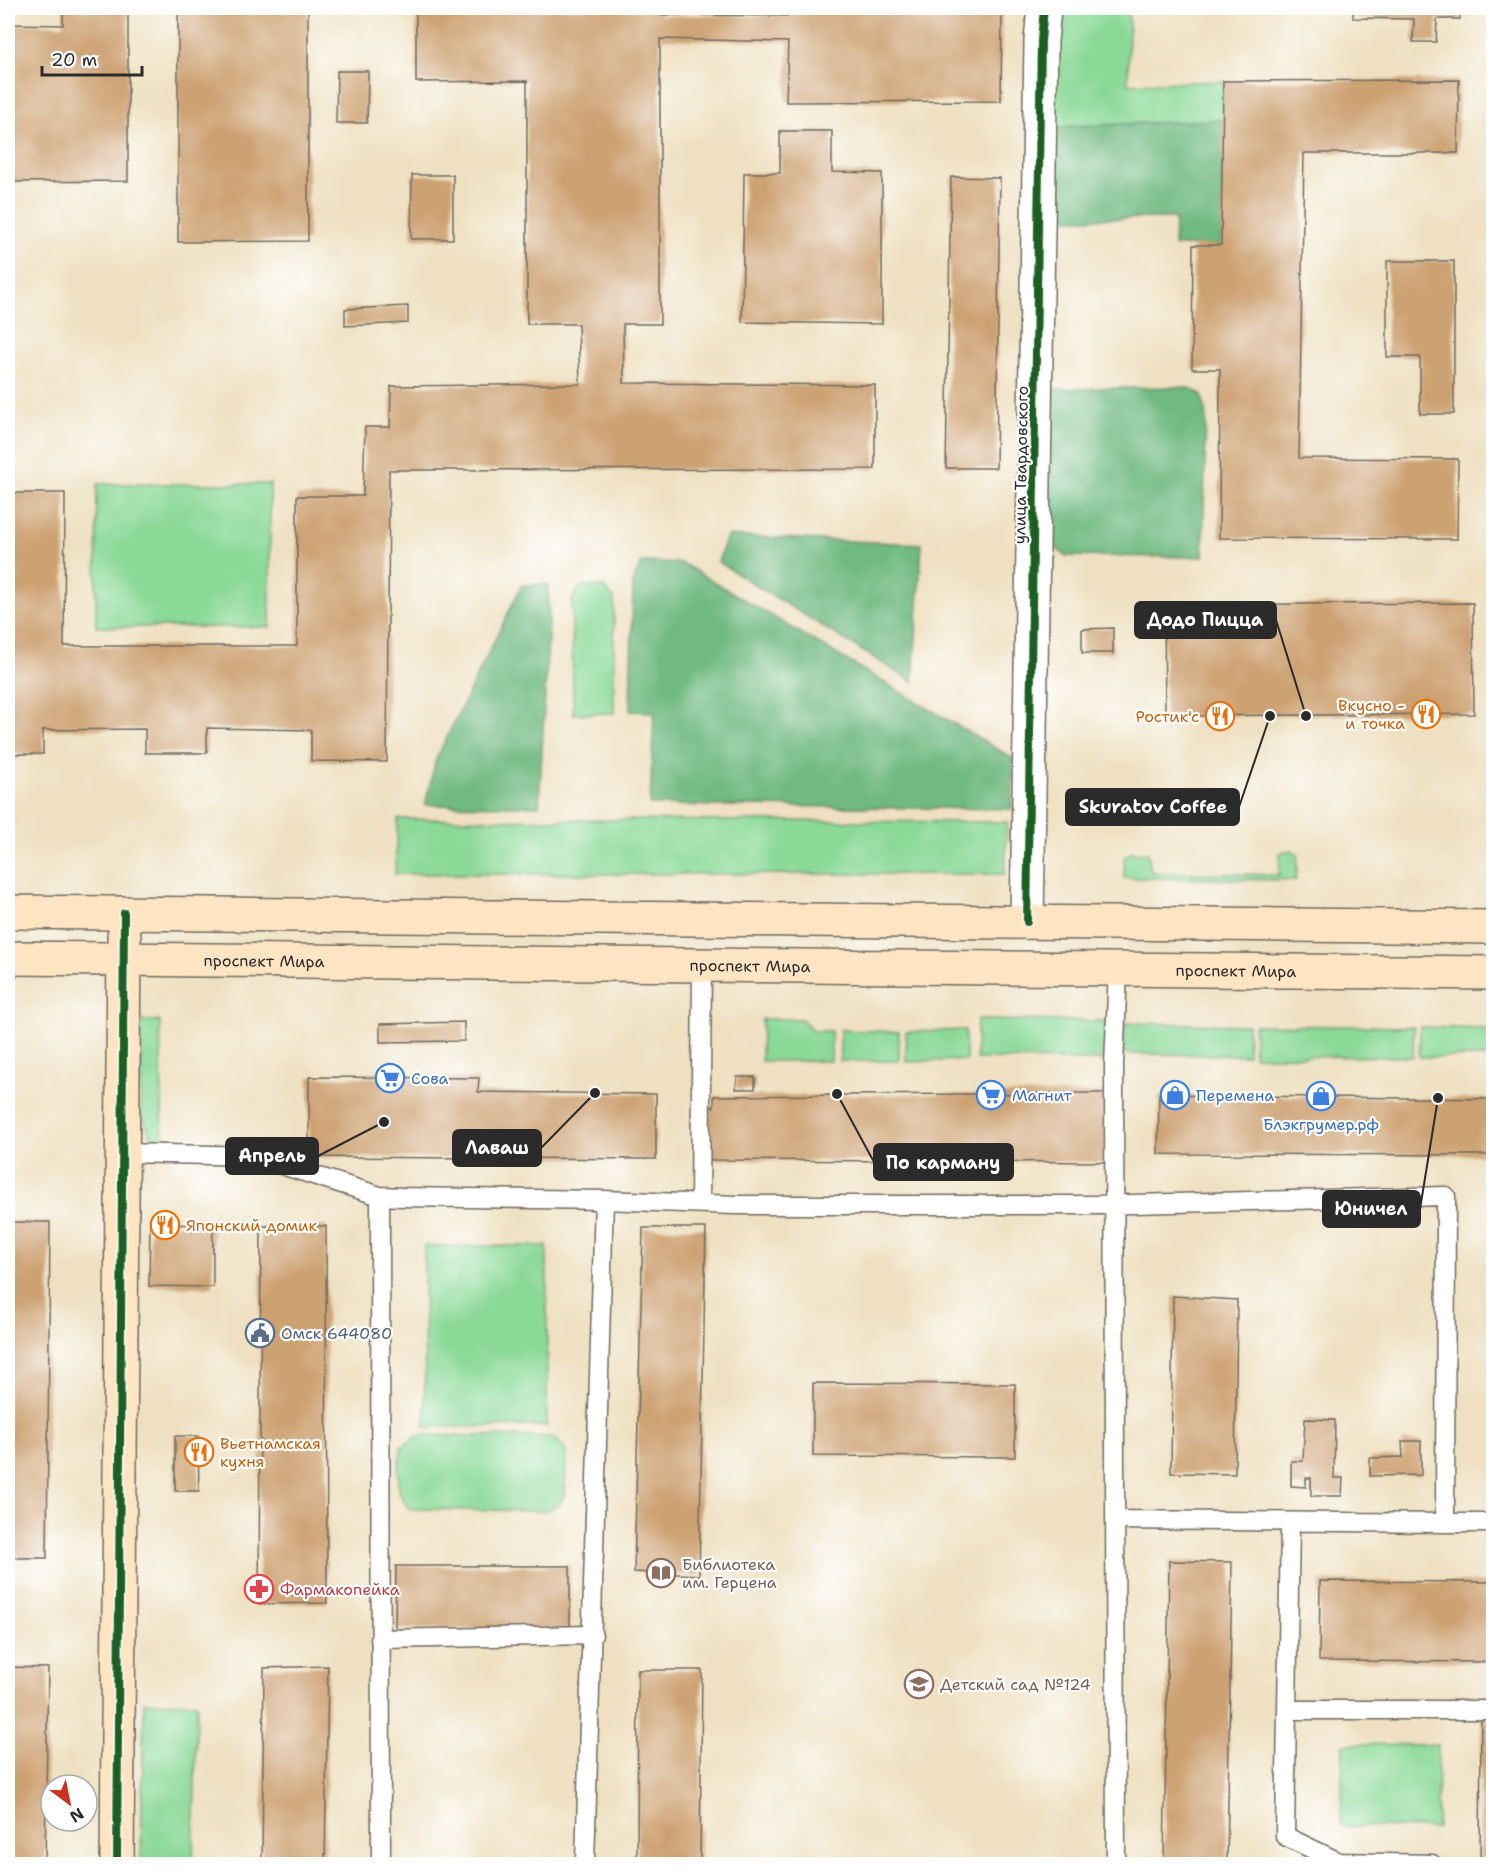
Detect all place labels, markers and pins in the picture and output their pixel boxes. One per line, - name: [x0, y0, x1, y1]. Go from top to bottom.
- callout: Додо Пицца: [1135, 602, 1276, 638]
- place label: Вкусно - и точка: [1338, 695, 1405, 734]
- restaurant icon: Вкусно - и точка: [1410, 698, 1442, 730]
- restaurant icon: Ростик'с: [1204, 700, 1236, 732]
- place label: Ростик'с: [1135, 706, 1199, 727]
- callout: Skuratov Coffee: [1066, 789, 1239, 825]
- supermarket icon: Сова: [374, 1062, 406, 1094]
- place label: Сова: [411, 1068, 449, 1089]
- supermarket icon: Магнит: [975, 1079, 1007, 1111]
- shop icon: Перемена: [1159, 1079, 1191, 1111]
- shop icon: Блэкгрумер.рф: [1305, 1080, 1337, 1112]
- place label: Магнит: [1012, 1085, 1073, 1106]
- place label: Перемена: [1196, 1085, 1274, 1106]
- place label: Блэкгрумер.рф: [1263, 1114, 1379, 1135]
- callout: Лаваш: [453, 1130, 541, 1166]
- callout: Апрель: [226, 1138, 318, 1174]
- callout: По карману: [874, 1144, 1013, 1180]
- callout: Юничел: [1323, 1191, 1420, 1227]
- restaurant icon: Японский домик: [149, 1209, 181, 1241]
- place label: Японский домик: [186, 1215, 317, 1236]
- public building icon: Омск 644080: [244, 1317, 276, 1349]
- place label: Омск 644080: [281, 1323, 392, 1344]
- place label: Вьетнамская кухня: [220, 1433, 321, 1472]
- restaurant icon: Вьетнамская кухня: [183, 1436, 215, 1468]
- place label: Библиотека им. Герцена: [682, 1554, 777, 1593]
- library icon: Библиотека им. Герцена: [645, 1557, 677, 1589]
- pharmacy icon: Фармакопейка: [243, 1573, 275, 1605]
- place label: Фармакопейка: [280, 1579, 400, 1600]
- school or university icon: Детский сад №124: [903, 1668, 935, 1700]
- place label: Детский сад №124: [940, 1674, 1091, 1695]

